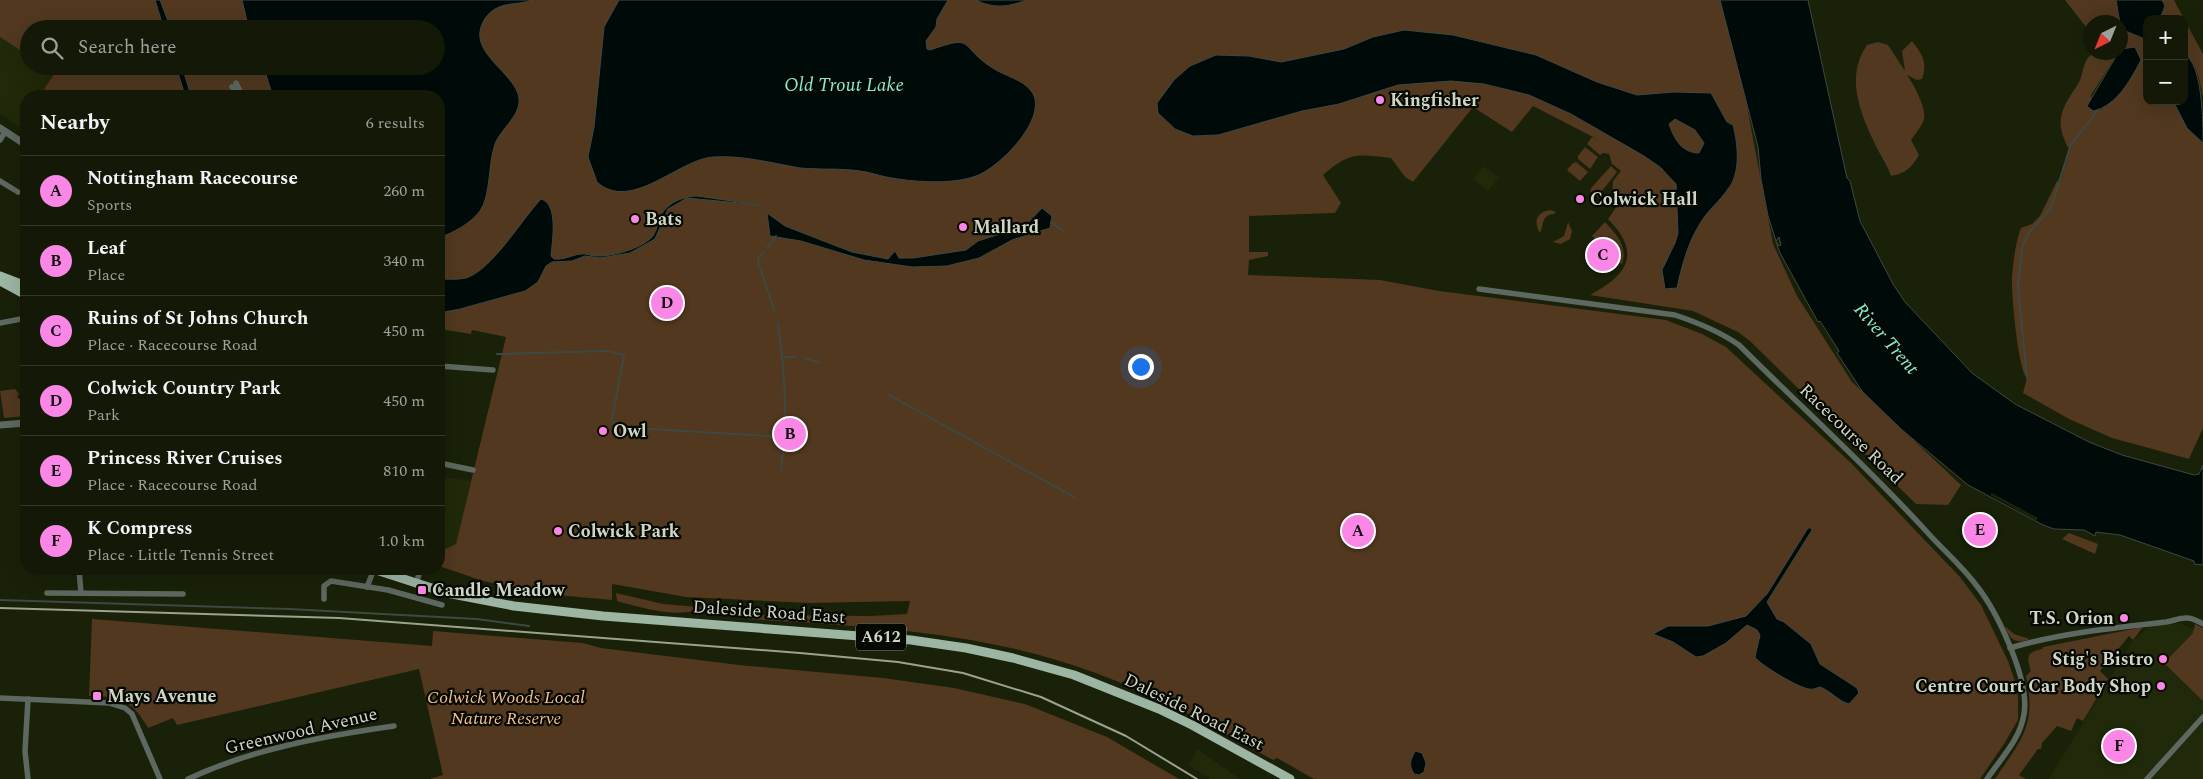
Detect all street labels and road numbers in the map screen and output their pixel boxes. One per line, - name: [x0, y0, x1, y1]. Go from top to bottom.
- street label: Racecourse Road: [1793, 377, 1909, 491]
- street label: Daleside Road East: [692, 593, 846, 631]
- road number: A612: [856, 624, 906, 650]
- street label: Daleside Road East: [1119, 666, 1269, 758]
- street label: Greenwood Avenue: [222, 700, 380, 762]

